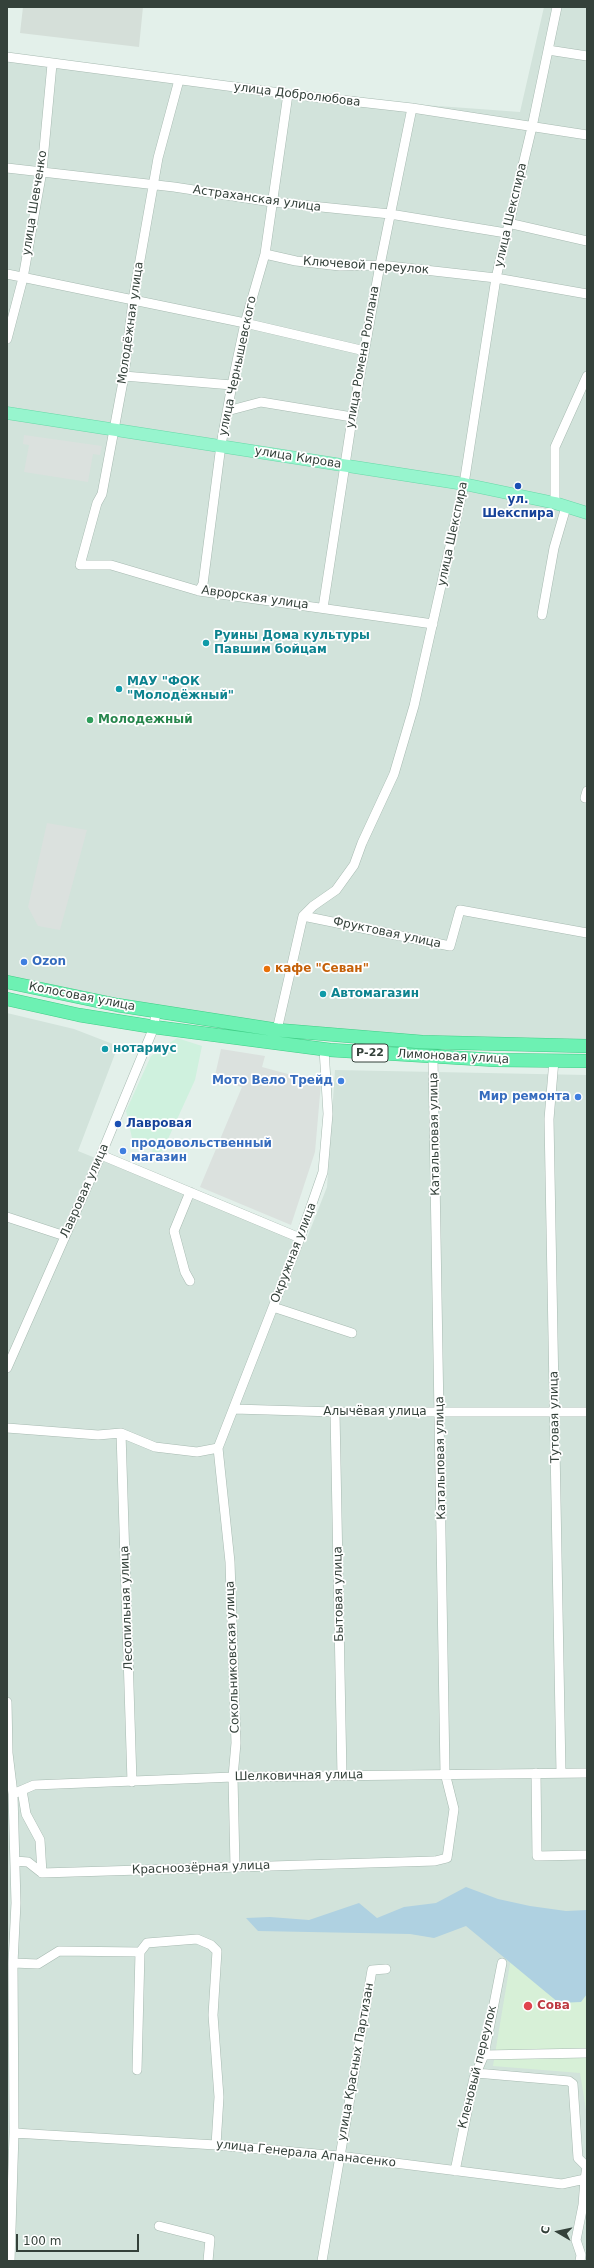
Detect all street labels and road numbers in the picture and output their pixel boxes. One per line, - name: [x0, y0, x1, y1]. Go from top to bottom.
- street label: улица Добролюбова: [233, 80, 361, 110]
- street label: улица Шевченко: [20, 149, 50, 257]
- street label: улица Шекспира: [492, 161, 530, 269]
- street label: Астраханская улица: [192, 183, 322, 215]
- street label: Ключевой переулок: [302, 254, 430, 278]
- street label: Молодёжная улица: [115, 261, 147, 385]
- street label: улица Ромена Роллана: [343, 285, 383, 429]
- street label: улица Чернышевского: [216, 295, 260, 437]
- street label: улица Кирова: [254, 444, 342, 472]
- street label: улица Шекспира: [435, 480, 471, 588]
- street label: Аврорская улица: [200, 583, 310, 613]
- street label: Фруктовая улица: [332, 915, 442, 951]
- street label: Колосовая улица: [27, 980, 137, 1014]
- road number: Р-22: [352, 1044, 388, 1062]
- street label: Лимоновая улица: [397, 1047, 509, 1067]
- street label: Катальповая улица: [427, 1072, 443, 1196]
- street label: Лавровая улица: [58, 1141, 112, 1241]
- street label: Окружная улица: [268, 1201, 320, 1305]
- street label: Тутовая улица: [547, 1371, 563, 1463]
- street label: Катальповая улица: [433, 1396, 449, 1520]
- street label: Алычёвая улица: [323, 1405, 427, 1419]
- street label: Лесопильная улица: [118, 1545, 136, 1671]
- street label: Бытовая улица: [331, 1546, 347, 1642]
- street label: Сокольниковская улица: [223, 1580, 243, 1734]
- street label: Шелковичная улица: [235, 1768, 363, 1784]
- street label: Красноозёрная улица: [132, 1858, 270, 1878]
- street label: улица Красных Партизан: [335, 1982, 377, 2142]
- street label: Кленовый переулок: [456, 2004, 500, 2130]
- street label: улица Генерала Апанасенко: [215, 2137, 397, 2171]

